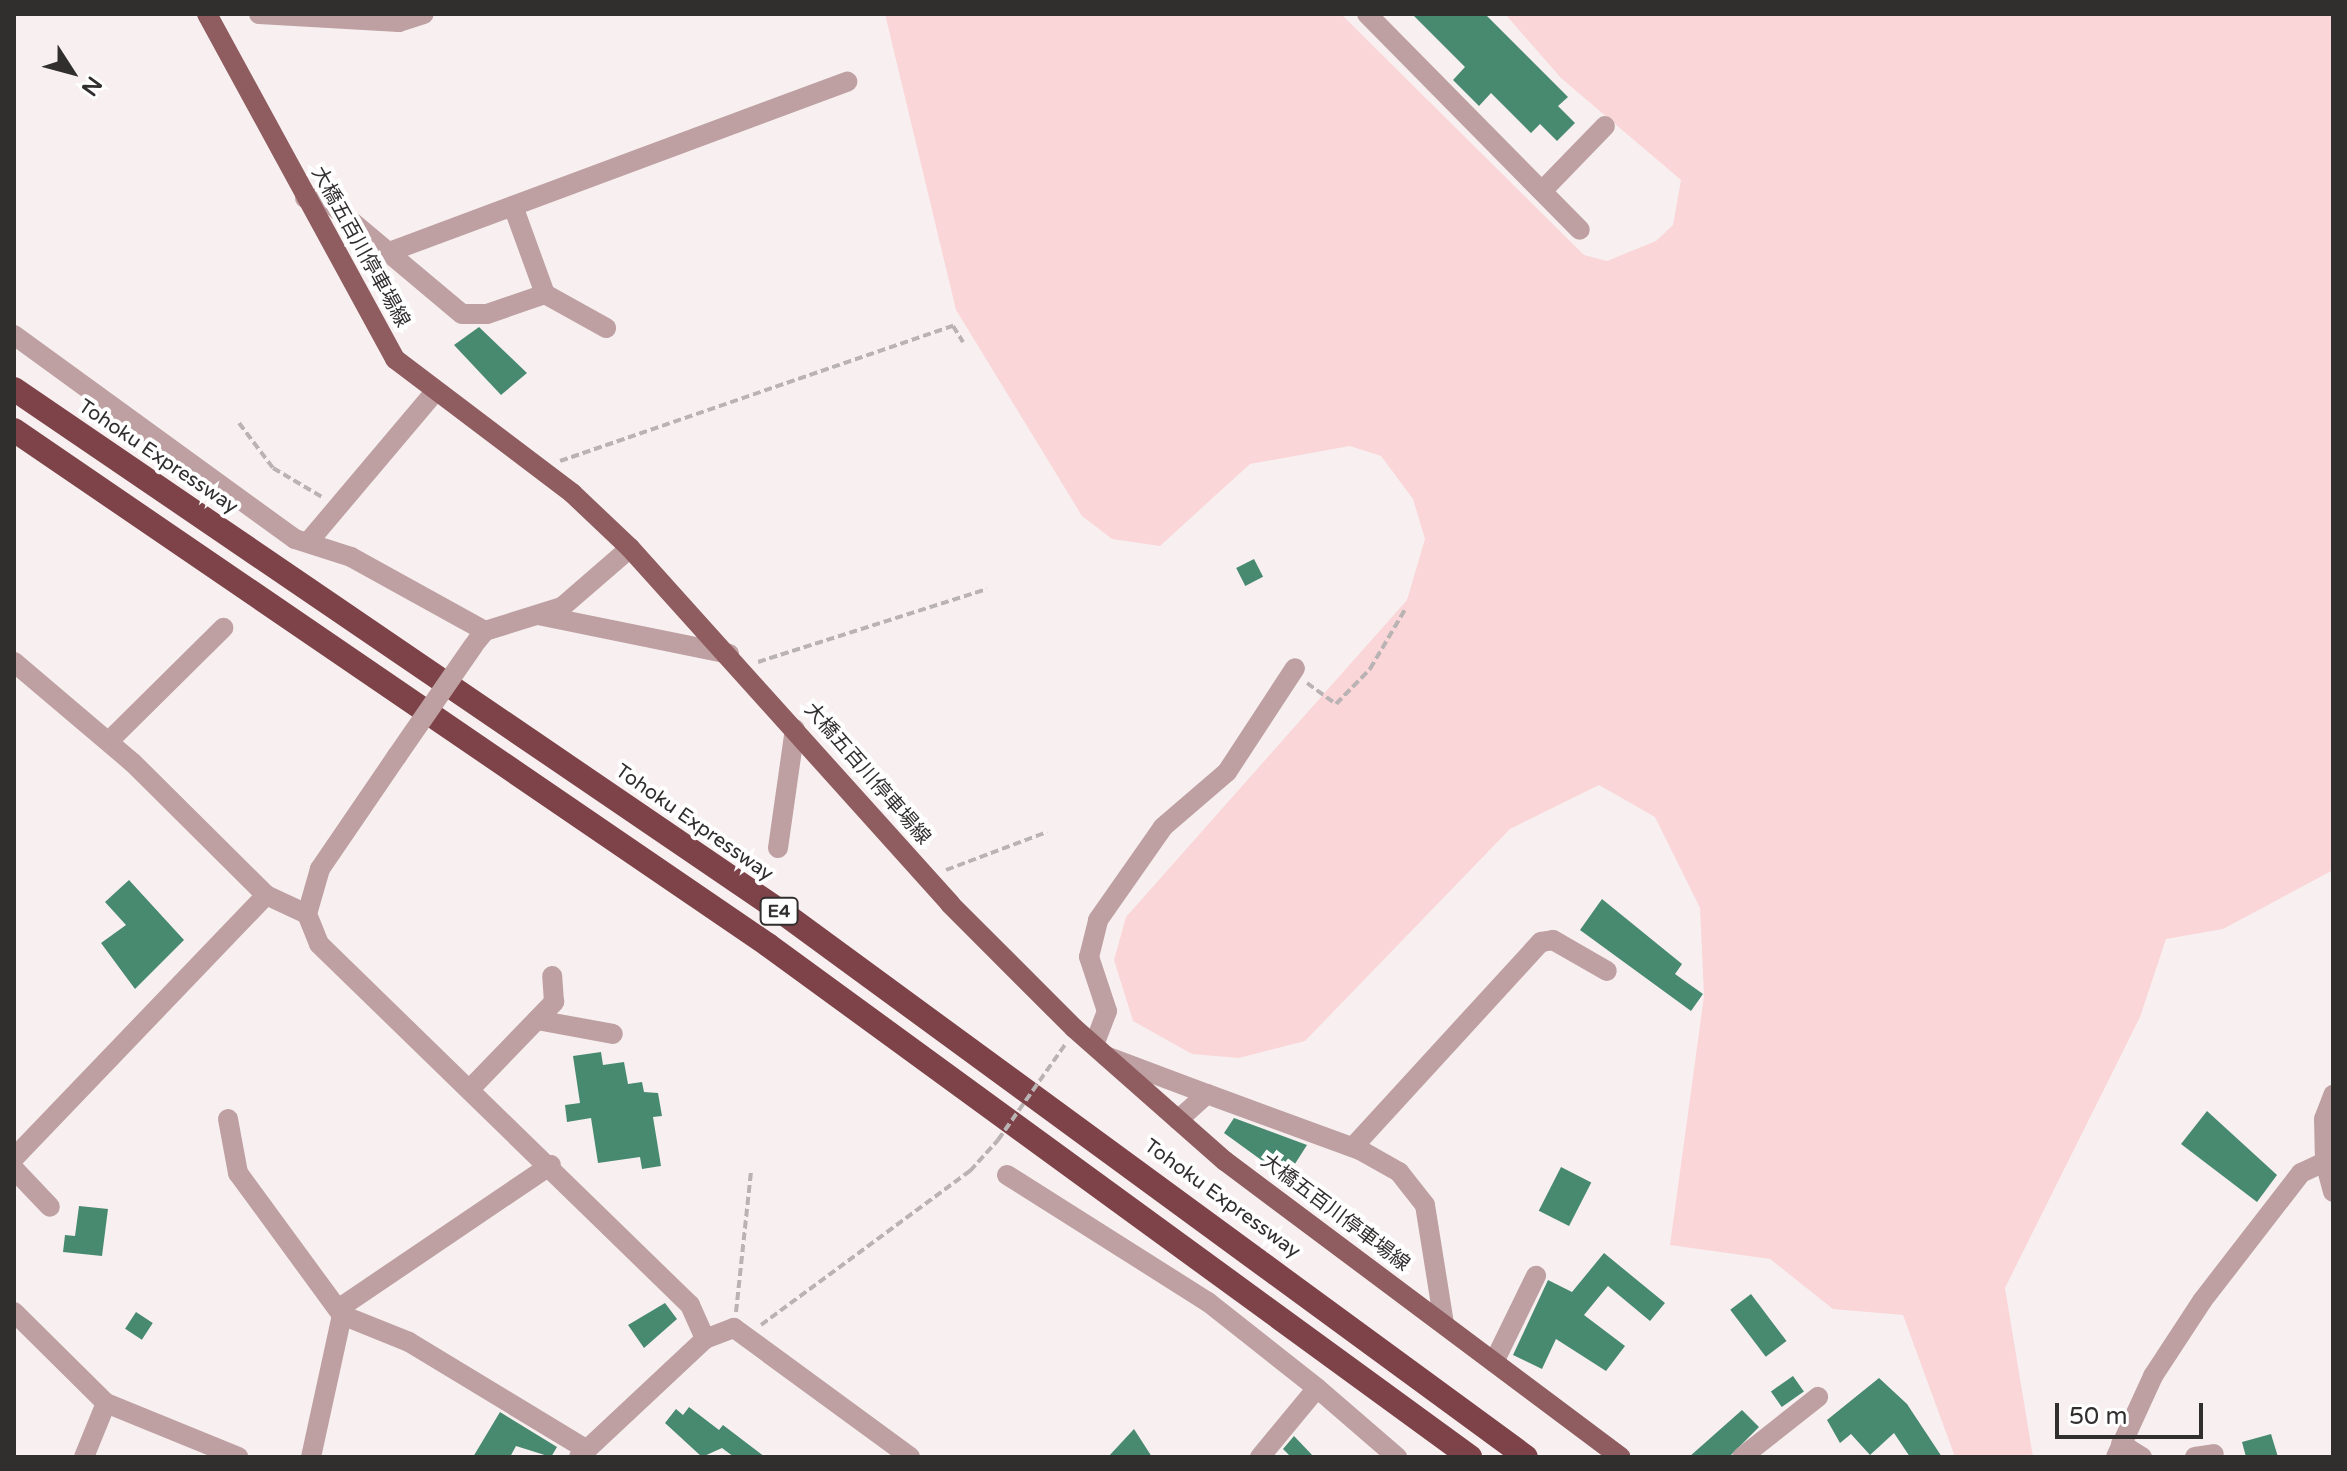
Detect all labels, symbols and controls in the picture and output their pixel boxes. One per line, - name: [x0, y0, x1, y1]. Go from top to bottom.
- north arrow: [32, 32, 112, 112]
- text: N: [76, 71, 107, 101]
- street label: 大橋五百川停車場線: [306, 162, 414, 332]
- street label: Tohoku Expressway: [74, 395, 242, 519]
- street label: 大橋五百川停車場線: [799, 698, 935, 850]
- street label: Tohoku Expressway: [610, 759, 778, 887]
- road number: E4: [759, 897, 799, 925]
- street label: Tohoku Expressway: [1139, 1134, 1305, 1264]
- street label: 大橋五百川停車場線: [1256, 1149, 1414, 1277]
- scale bar: [2059, 1387, 2207, 1437]
- text: 50 m: [2069, 1402, 2127, 1431]

